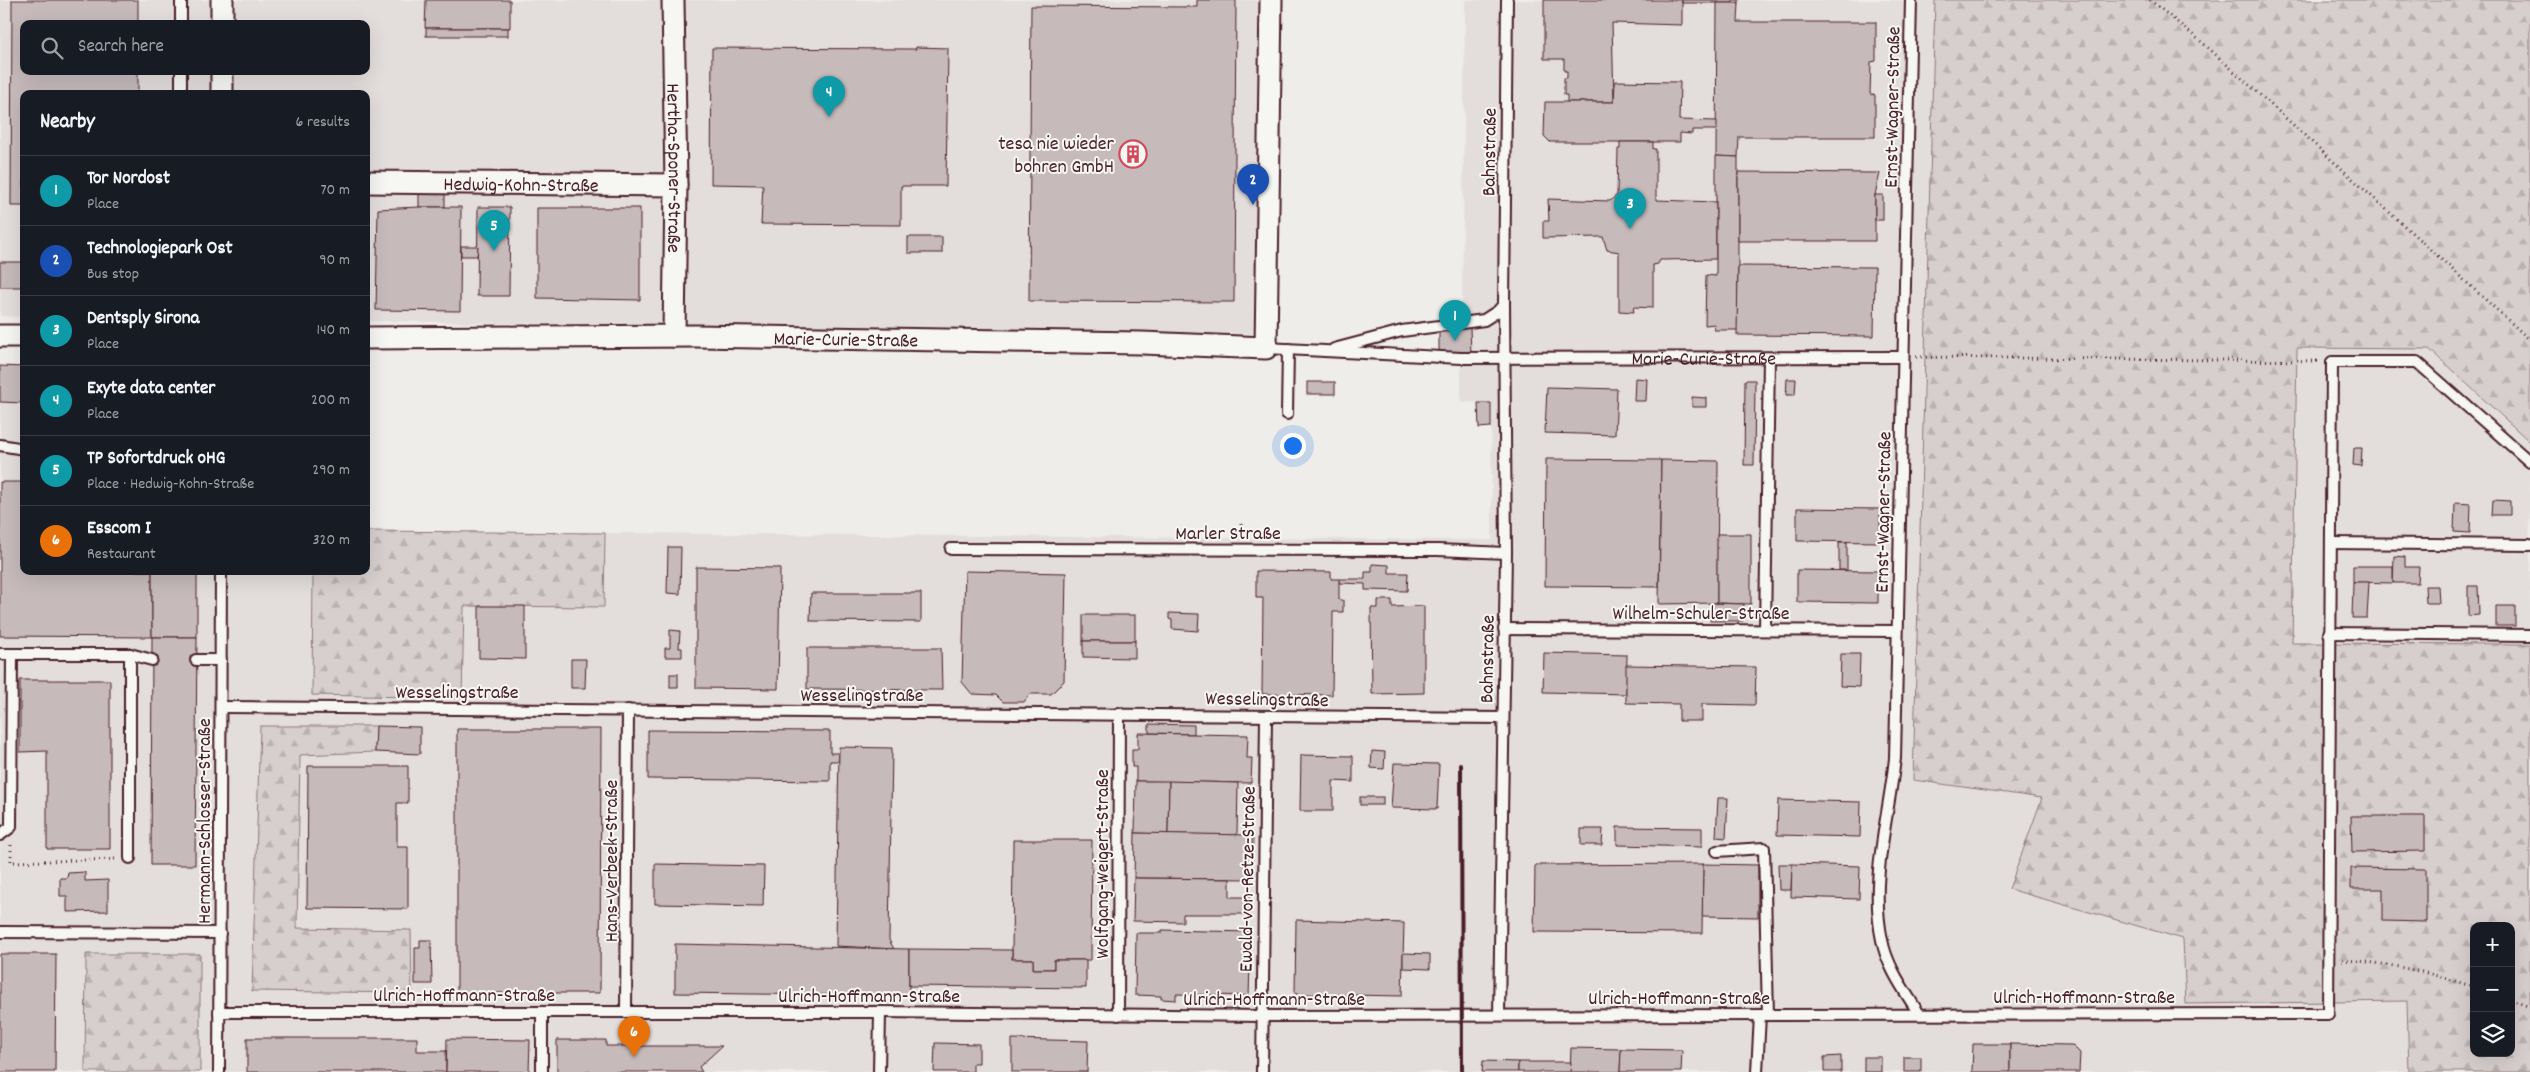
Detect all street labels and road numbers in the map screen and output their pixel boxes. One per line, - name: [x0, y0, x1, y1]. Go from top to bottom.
- street label: Ernst-Wagner-Straße: [1879, 26, 1909, 188]
- street label: Hertha-Sponer-Straße: [657, 83, 687, 253]
- street label: Bahnstraße: [1476, 108, 1506, 196]
- street label: Hedwig-Kohn-Straße: [443, 172, 599, 201]
- street label: Marie-Curie-Straße: [773, 326, 919, 356]
- street label: Marie-Curie-Straße: [1631, 346, 1776, 375]
- street label: Ernst-Wagner-Straße: [1870, 431, 1900, 593]
- street label: Marler Straße: [1175, 521, 1281, 549]
- street label: Wilhelm-Schuler-Straße: [1613, 601, 1790, 629]
- street label: Bahnstraße: [1474, 615, 1504, 703]
- street label: Wesselingstraße: [395, 680, 519, 708]
- street label: Wesselingstraße: [800, 683, 924, 711]
- street label: Wesselingstraße: [1205, 686, 1329, 716]
- street label: Hermann-Schlosser-Straße: [192, 718, 220, 924]
- street label: Wolfgang-Weigert-Straße: [1090, 769, 1118, 959]
- street label: Hans-Verbeek-Straße: [599, 780, 627, 942]
- street label: Ewald-von-Retze-Straße: [1233, 786, 1265, 972]
- street label: Ulrich-Hoffmann-Straße: [373, 983, 555, 1011]
- street label: Ulrich-Hoffmann-Straße: [778, 984, 960, 1012]
- street label: Ulrich-Hoffmann-Straße: [1993, 985, 2175, 1013]
- street label: Ulrich-Hoffmann-Straße: [1588, 986, 1770, 1014]
- street label: Ulrich-Hoffmann-Straße: [1183, 987, 1365, 1015]

